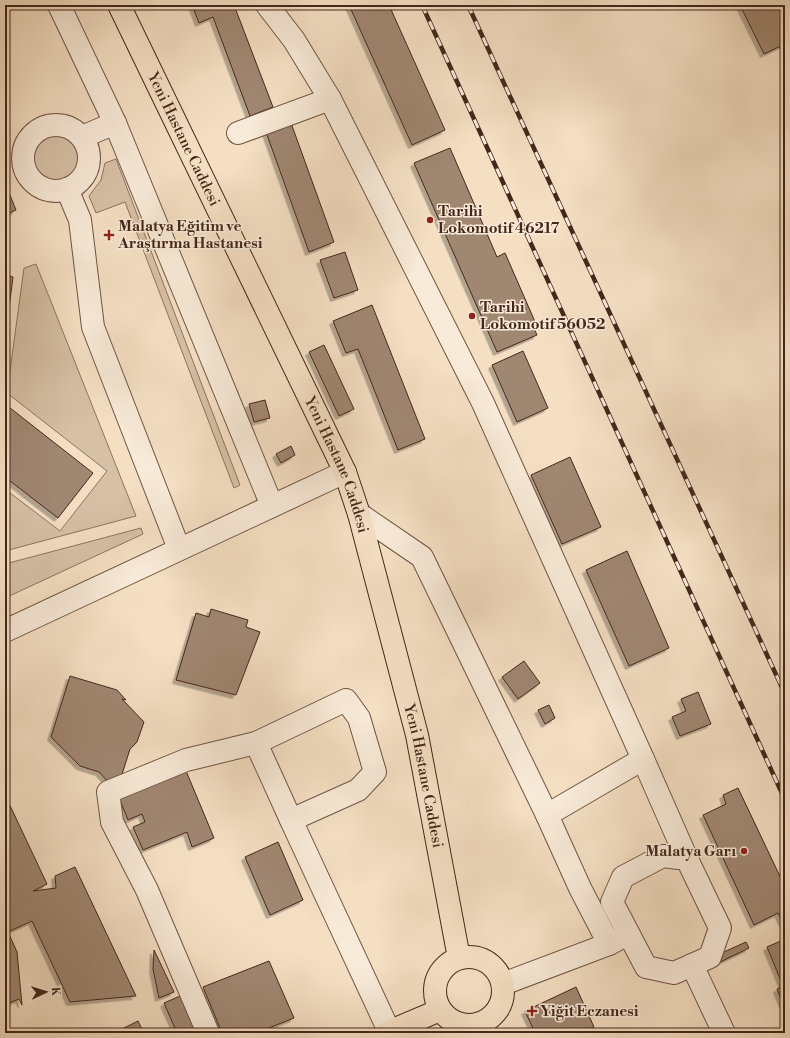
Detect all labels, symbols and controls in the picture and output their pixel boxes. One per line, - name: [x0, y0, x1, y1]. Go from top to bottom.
- street label: Yeni Hastane Caddesi: [143, 68, 224, 209]
- place label: Tarihi Lokomotif 46217: [438, 202, 559, 238]
- marker: Tarihi Lokomotif 46217: [425, 215, 435, 225]
- place label: Malatya Eğitim ve Araştırma Hastanesi: [117, 217, 263, 253]
- marker: Malatya Eğitim ve Araştırma Hastanesi: [103, 229, 115, 241]
- place label: Tarihi Lokomotif 56052: [480, 298, 605, 334]
- marker: Tarihi Lokomotif 56052: [467, 311, 477, 321]
- street label: Yeni Hastane Caddesi: [299, 392, 373, 535]
- street label: Yeni Hastane Caddesi: [399, 701, 447, 850]
- place label: Malatya Garı: [645, 842, 736, 861]
- marker: Malatya Garı: [739, 846, 749, 856]
- north arrow: [26, 972, 66, 1012]
- text: K: [48, 986, 62, 997]
- place label: Yiğit Eczanesi: [540, 1002, 639, 1021]
- marker: Yiğit Eczanesi: [527, 1006, 537, 1016]

